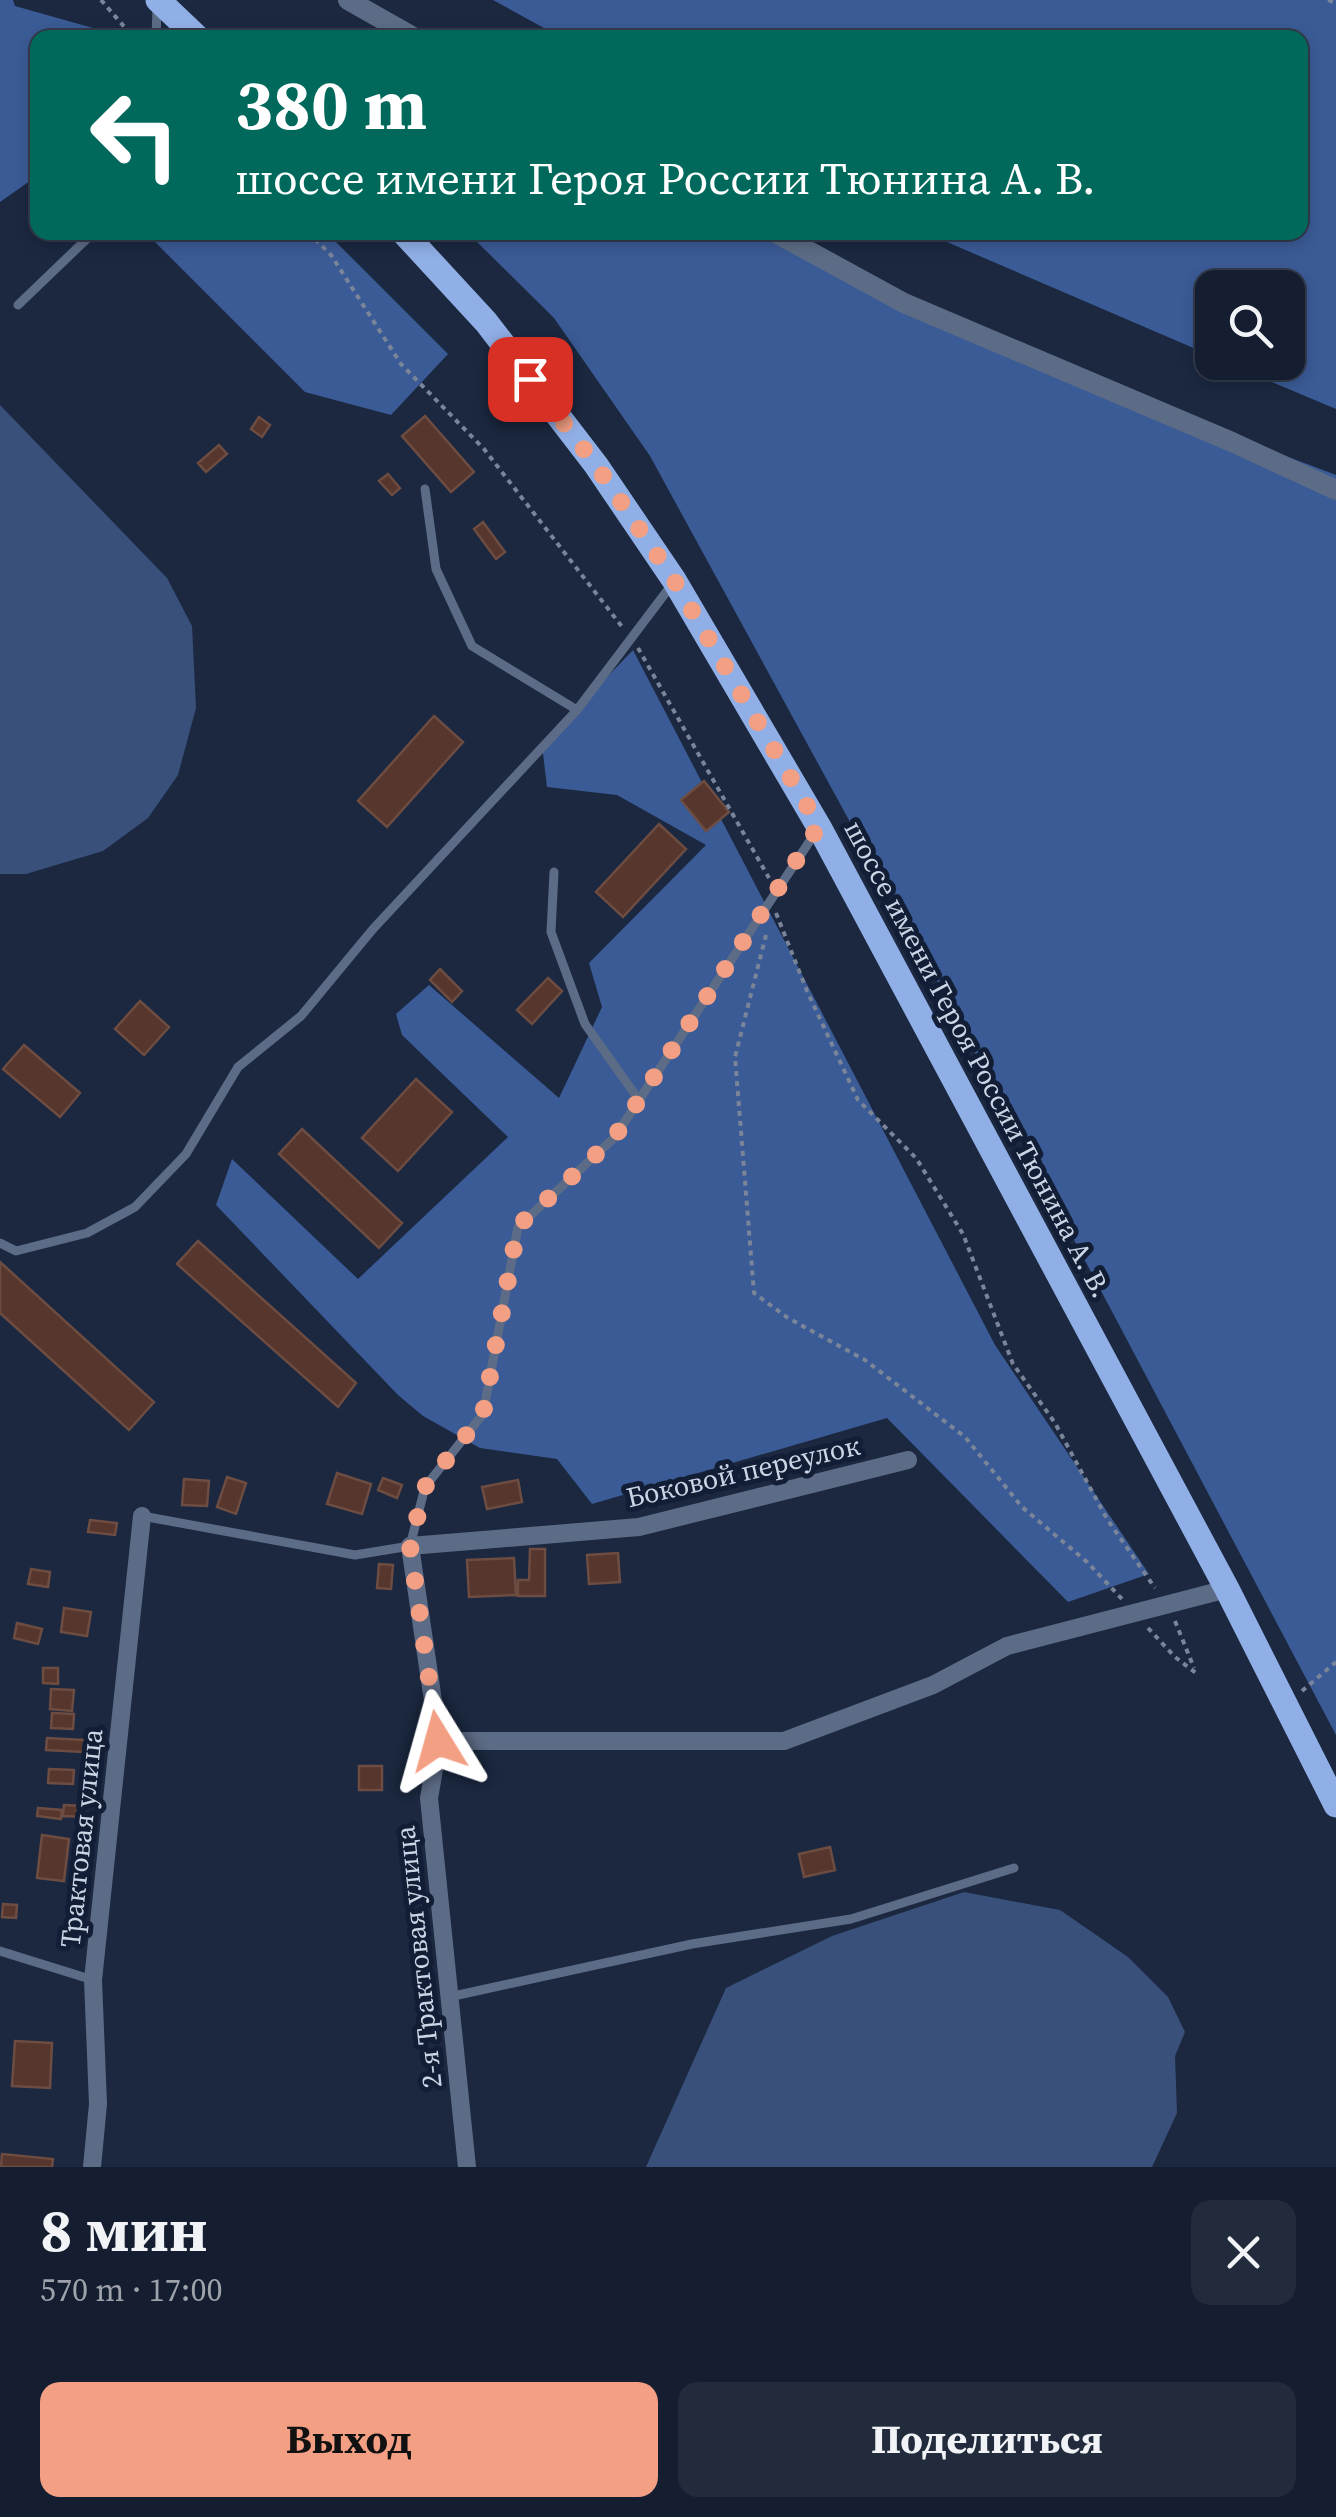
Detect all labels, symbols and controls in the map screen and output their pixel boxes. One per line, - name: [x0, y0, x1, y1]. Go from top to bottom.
- text: 380 m: [235, 56, 427, 152]
- icon: left: [70, 70, 200, 200]
- text: шоссе имени Героя России Тюнина А. В.: [235, 147, 1095, 209]
- map controls: [1195, 270, 1305, 380]
- button: search: [1195, 270, 1305, 380]
- pin: [488, 337, 573, 422]
- icon: arrive: [503, 352, 558, 407]
- street label: шоссе имени Героя России Тюнина А. В.: [836, 814, 1120, 1304]
- street label: Боковой переулок: [622, 1426, 864, 1516]
- position arrow: [386, 1689, 490, 1793]
- street label: Трактовая улица: [51, 1726, 111, 1949]
- street label: 2-я Трактовая улица: [385, 1823, 451, 2090]
- text: 8 мин: [40, 2189, 208, 2271]
- button: close: [1191, 2200, 1296, 2305]
- text: 570 m · 17:00: [40, 2268, 222, 2312]
- button: Выход: [40, 2382, 658, 2497]
- button: Поделиться: [678, 2382, 1296, 2497]

